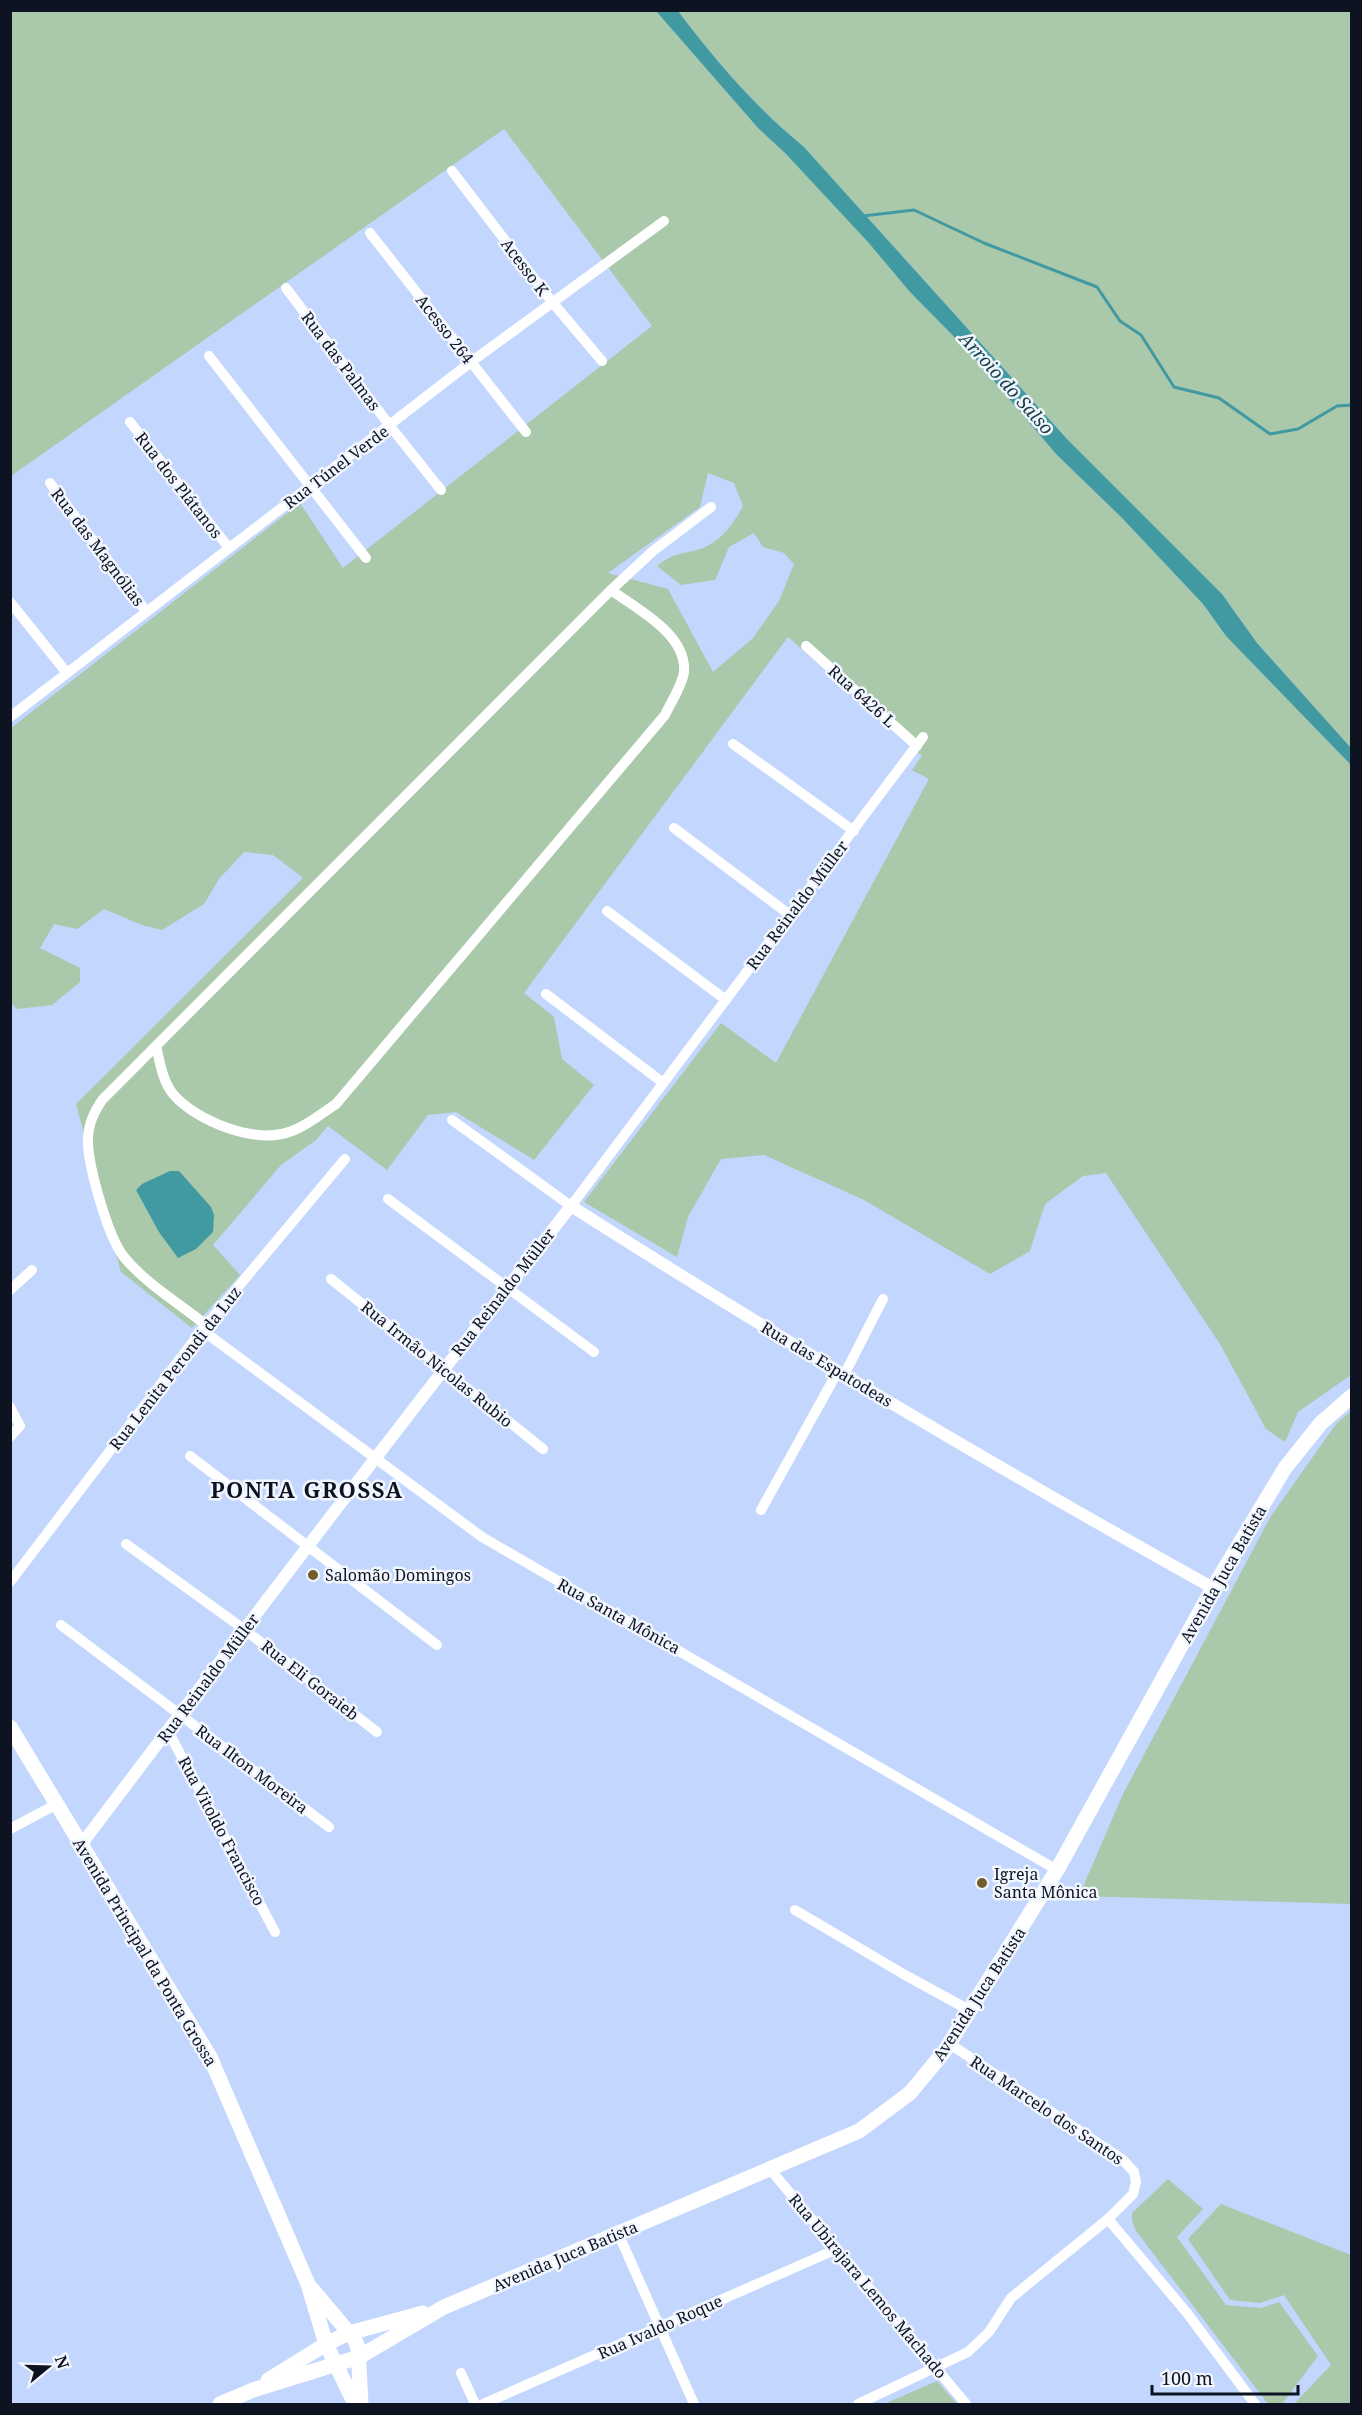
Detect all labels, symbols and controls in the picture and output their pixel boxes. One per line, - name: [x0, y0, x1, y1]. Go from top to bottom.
- street label: Acesso K: [496, 234, 554, 301]
- street label: Acesso 264: [411, 290, 479, 368]
- street label: Rua das Palmas: [296, 307, 386, 415]
- water label: Arroio do Salso: [953, 325, 1059, 439]
- street label: Rua Túnel Verde: [279, 420, 393, 514]
- street label: Rua dos Plátanos: [131, 427, 227, 543]
- street label: Rua das Magnólias: [46, 483, 150, 611]
- street label: Rua 6426 L: [824, 660, 900, 732]
- street label: Rua Reinaldo Müller: [741, 835, 853, 974]
- street label: Rua Reinaldo Müller: [446, 1223, 560, 1361]
- street label: Rua Lenita Perondi da Luz: [104, 1282, 246, 1454]
- street label: Rua Irmão Nicolas Rubio: [356, 1296, 518, 1432]
- street label: Rua das Espatodeas: [757, 1316, 897, 1412]
- district label: PONTA GROSSA: [210, 1474, 404, 1504]
- street label: Avenida Juca Batista: [1175, 1501, 1271, 1647]
- place label: Salomão Domingos: [325, 1564, 471, 1586]
- marker: Salomão Domingos: [306, 1568, 320, 1582]
- street label: Rua Santa Mônica: [554, 1573, 684, 1659]
- street label: Rua Reinaldo Müller: [152, 1608, 264, 1747]
- street label: Rua Eli Goraieb: [257, 1635, 363, 1725]
- street label: Rua Ilton Moreira: [191, 1719, 313, 1819]
- street label: Rua Vitoldo Francisco: [173, 1753, 271, 1909]
- street label: Avenida Principal da Ponta Grossa: [68, 1834, 222, 2070]
- place label: Igreja Santa Mônica: [994, 1863, 1097, 1903]
- marker: Igreja Santa Mônica: [975, 1876, 989, 1890]
- street label: Avenida Juca Batista: [927, 1923, 1031, 2065]
- street label: Rua Marcelo dos Santos: [966, 2050, 1128, 2170]
- street label: Rua Ubirajara Lemos Machado: [784, 2189, 952, 2383]
- street label: Avenida Juca Batista: [489, 2215, 641, 2297]
- street label: Rua Ivaldo Roque: [594, 2290, 726, 2364]
- north arrow: [18, 2337, 78, 2397]
- text: N: [50, 2353, 75, 2372]
- scale bar: [1152, 2358, 1298, 2396]
- text: 100 m: [1161, 2366, 1213, 2390]

